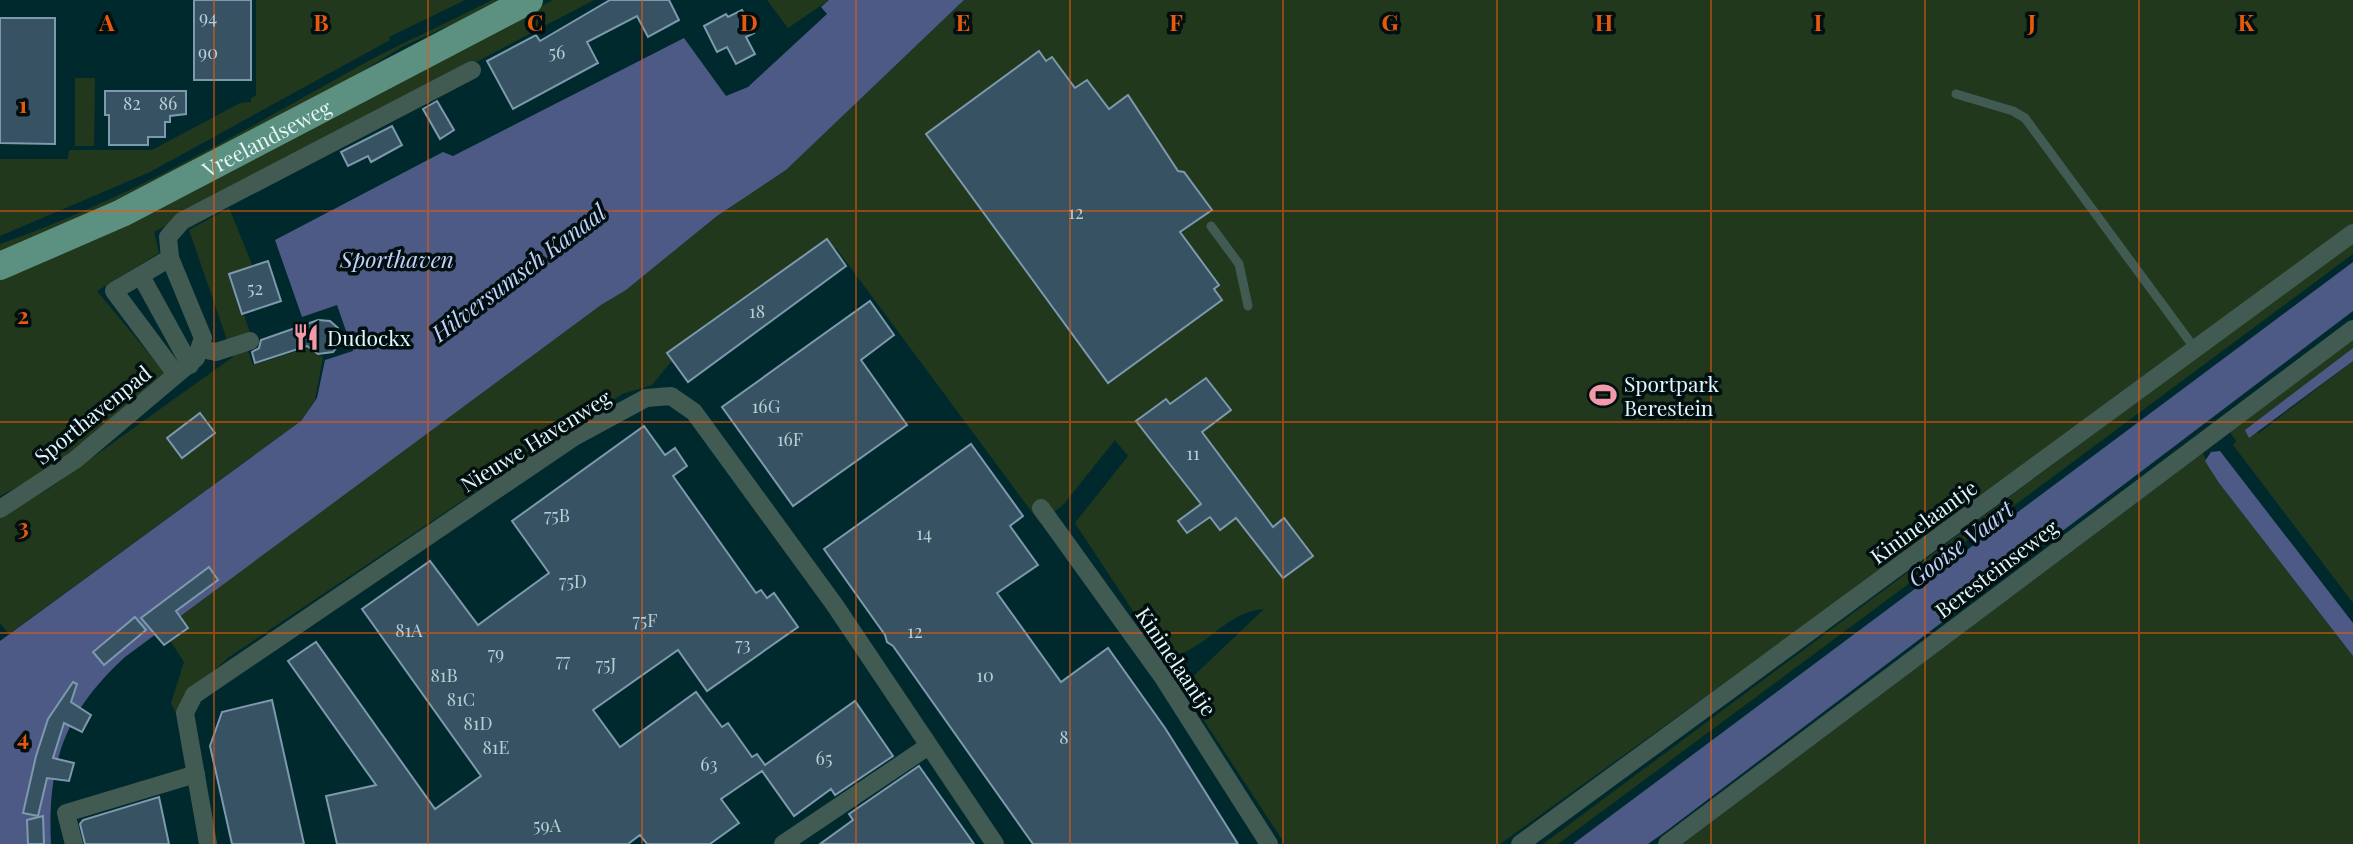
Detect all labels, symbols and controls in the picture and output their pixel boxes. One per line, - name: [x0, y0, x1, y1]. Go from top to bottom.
- house number: 94: [199, 5, 217, 29]
- text: A: [98, 6, 115, 37]
- text: B: [313, 6, 329, 37]
- text: C: [527, 6, 543, 37]
- text: D: [740, 6, 758, 37]
- text: E: [956, 6, 970, 37]
- text: F: [1169, 6, 1183, 37]
- text: G: [1382, 6, 1399, 37]
- text: H: [1595, 6, 1613, 37]
- text: I: [1814, 6, 1822, 37]
- text: J: [2027, 6, 2036, 37]
- text: K: [2238, 6, 2255, 37]
- house number: 90: [198, 40, 218, 64]
- house number: 56: [549, 40, 565, 64]
- text: 1: [19, 88, 28, 119]
- house number: 82: [123, 91, 141, 115]
- house number: 86: [159, 91, 177, 115]
- street label: Vreelandseweg: [196, 92, 336, 183]
- water label: Hilversumsch Kanaal: [424, 195, 613, 348]
- house number: 12: [1068, 200, 1084, 224]
- water label: Sporthaven: [339, 243, 454, 274]
- house number: 52: [247, 276, 263, 300]
- text: 2: [17, 299, 29, 330]
- house number: 18: [749, 299, 765, 323]
- restaurant icon: Dudockx: [291, 322, 321, 352]
- place label: Dudockx: [327, 323, 411, 351]
- street label: Sporthavenpad: [28, 358, 156, 470]
- place label: Sportpark Berestein: [1624, 369, 1719, 421]
- sports icon: Sportpark Berestein: [1588, 380, 1618, 410]
- street label: Nieuwe Havenweg: [455, 382, 615, 498]
- house number: 16G: [752, 394, 781, 418]
- house number: 16F: [777, 427, 803, 451]
- house number: 11: [1186, 441, 1200, 465]
- street label: Kininelaantje: [1864, 473, 1982, 569]
- water label: Gooise Vaart: [1901, 492, 2020, 593]
- house number: 75B: [544, 503, 570, 527]
- text: 3: [17, 510, 29, 541]
- street label: Beresteinseweg: [1929, 513, 2063, 623]
- house number: 14: [916, 521, 932, 545]
- house number: 75D: [559, 569, 587, 593]
- street label: Kininelaantje: [1130, 601, 1224, 721]
- house number: 75F: [632, 608, 658, 632]
- house number: 81A: [395, 618, 423, 642]
- house number: 12: [907, 619, 923, 643]
- house number: 73: [735, 632, 751, 656]
- house number: 79: [488, 641, 504, 665]
- house number: 77: [556, 648, 571, 672]
- house number: 75J: [596, 652, 616, 676]
- house number: 81B: [430, 663, 458, 687]
- house number: 10: [976, 663, 994, 687]
- house number: 81C: [447, 687, 475, 711]
- house number: 81D: [463, 711, 493, 735]
- text: 4: [17, 721, 29, 752]
- house number: 8: [1059, 725, 1069, 749]
- house number: 81E: [483, 735, 510, 759]
- house number: 65: [816, 746, 832, 770]
- house number: 63: [700, 752, 718, 776]
- house number: 59A: [533, 813, 562, 837]

